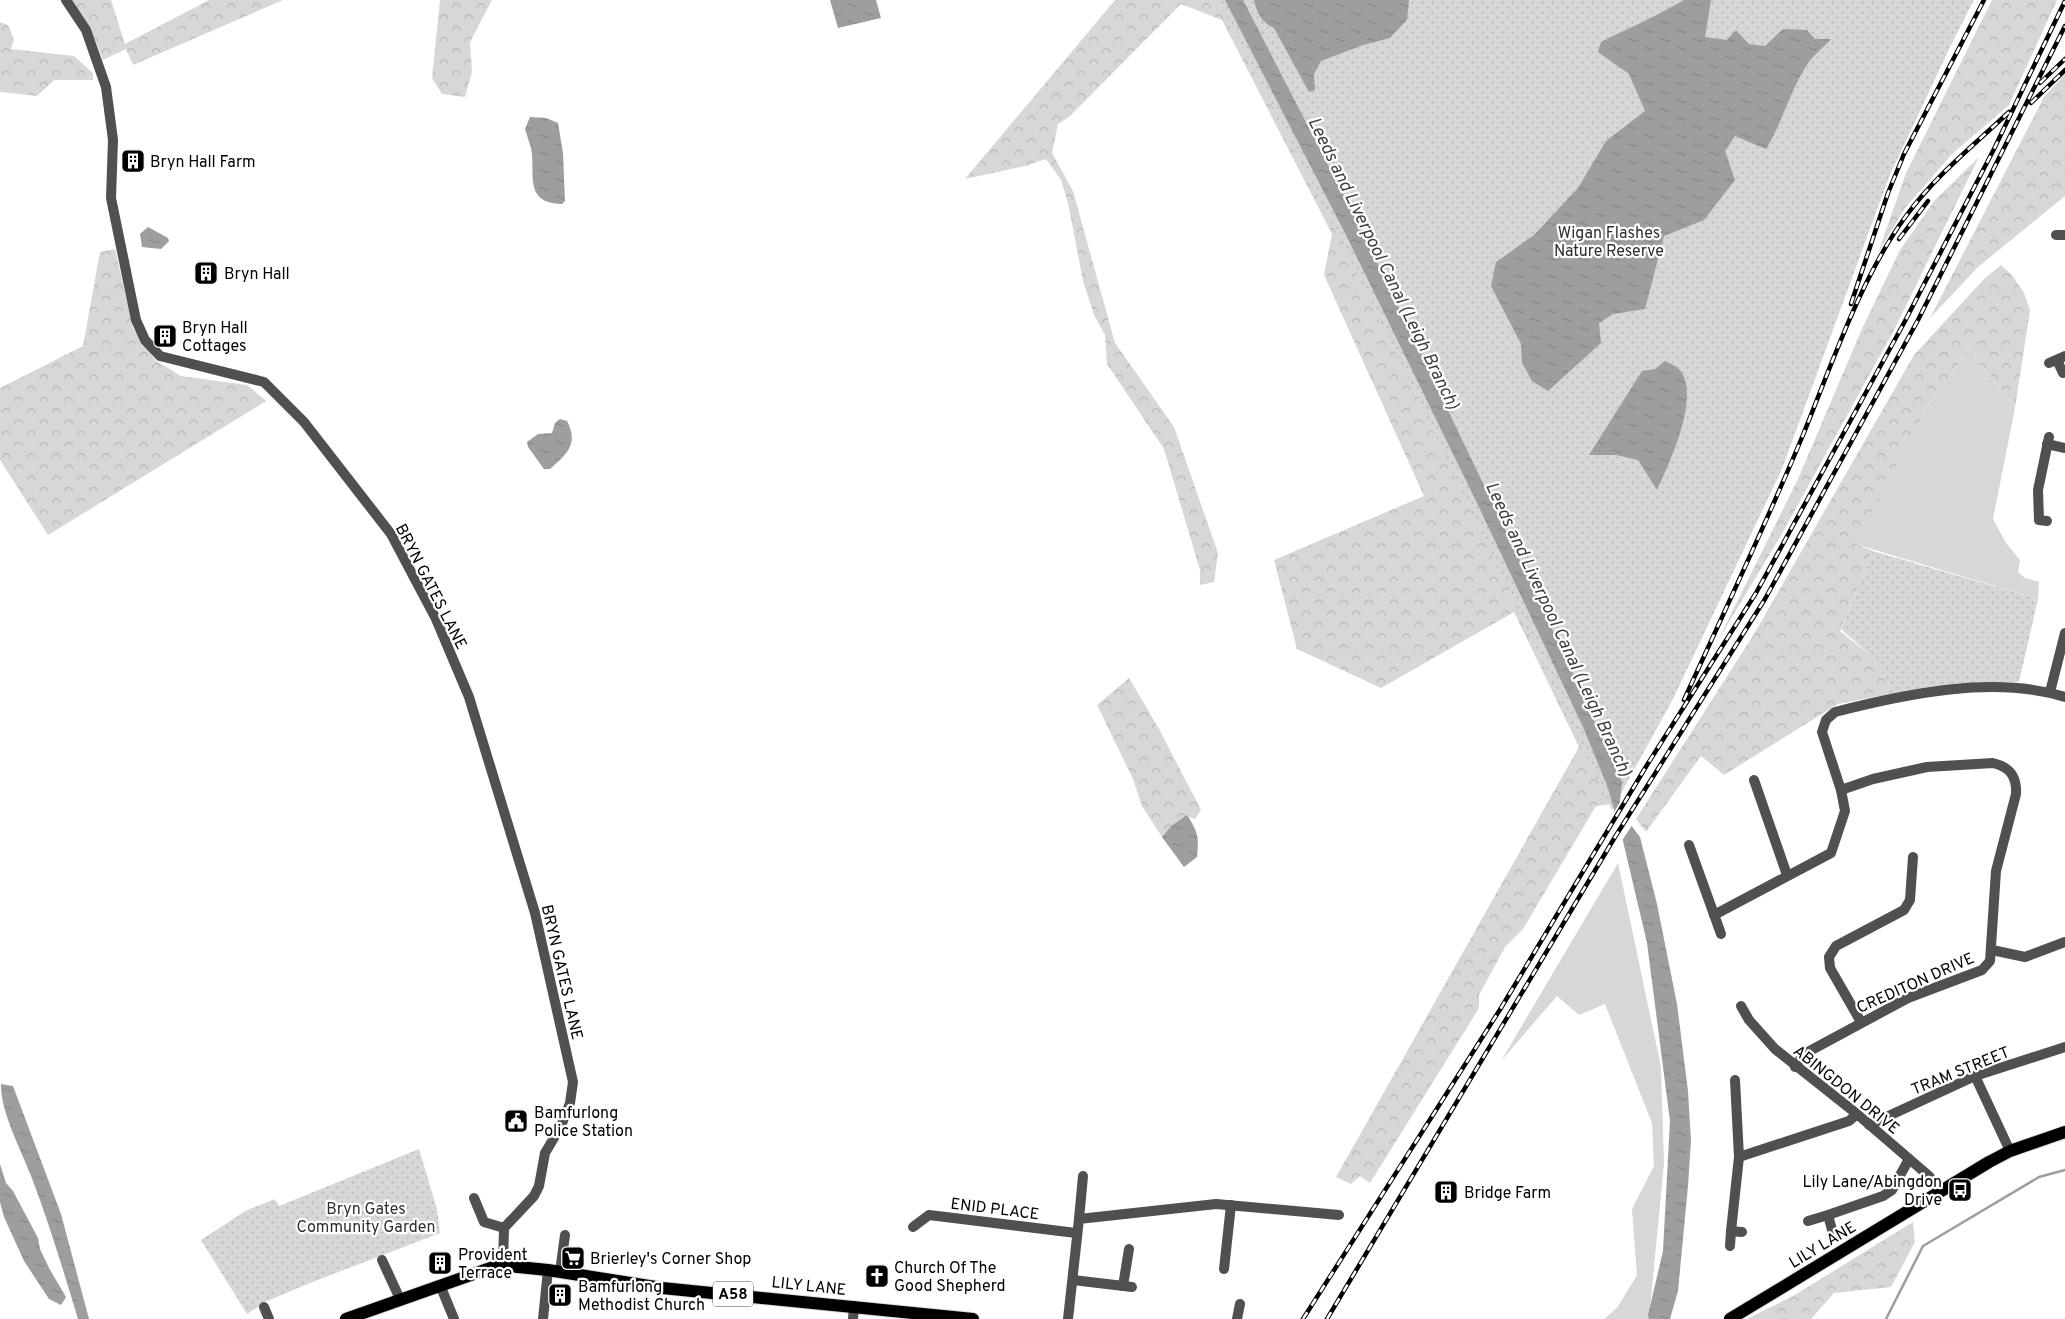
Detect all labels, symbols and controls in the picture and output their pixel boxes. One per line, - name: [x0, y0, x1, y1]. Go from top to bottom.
- water label: Leeds and Liverpool Canal (Leigh Branch): [1302, 114, 1464, 414]
- building icon: Bryn Hall Farm: [120, 148, 146, 174]
- place label: Bryn Hall Farm: [150, 153, 256, 173]
- park label: Wigan Flashes Nature Reserve: [1554, 224, 1664, 262]
- building icon: Bryn Hall: [193, 260, 219, 286]
- place label: Bryn Hall: [224, 265, 290, 285]
- place label: Bryn Hall Cottages: [182, 319, 248, 357]
- building icon: Bryn Hall Cottages: [152, 323, 178, 349]
- water label: Leeds and Liverpool Canal (Leigh Branch): [1479, 479, 1636, 781]
- street label: BRYN GATES LANE: [390, 521, 471, 653]
- street label: BRYN GATES LANE: [536, 903, 586, 1042]
- street label: CREDITON DRIVE: [1854, 949, 1978, 1019]
- street label: ABINGDON DRIVE: [1789, 1042, 1903, 1140]
- street label: TRAM STREET: [1909, 1043, 2013, 1101]
- place label: Bamfurlong Police Station: [534, 1104, 633, 1142]
- public building icon: Bamfurlong Police Station: [503, 1108, 529, 1134]
- place label: Lily Lane/Abingdon Drive: [1802, 1173, 1942, 1211]
- bus stop icon: Lily Lane/Abingdon Drive: [1947, 1177, 1973, 1203]
- building icon: Bridge Farm: [1433, 1179, 1459, 1205]
- place label: Bridge Farm: [1464, 1184, 1551, 1204]
- street label: ENID PLACE: [949, 1195, 1040, 1225]
- park label: Bryn Gates Community Garden: [297, 1200, 436, 1238]
- street label: LILY LANE: [1786, 1218, 1860, 1274]
- supermarket icon: Brierley's Corner Shop: [560, 1245, 586, 1271]
- place label: Provident Terrace: [458, 1246, 528, 1284]
- building icon: Provident Terrace: [427, 1250, 453, 1276]
- place label: Brierley's Corner Shop: [590, 1250, 751, 1270]
- place label: Church Of The Good Shepherd: [894, 1259, 1006, 1297]
- church icon: Church Of The Good Shepherd: [864, 1263, 890, 1289]
- street label: LILY LANE: [770, 1273, 847, 1301]
- place label: Bamfurlong Methodist Church: [578, 1278, 705, 1316]
- building icon: Bamfurlong Methodist Church: [547, 1282, 573, 1308]
- road number: A58: [713, 1282, 753, 1306]

